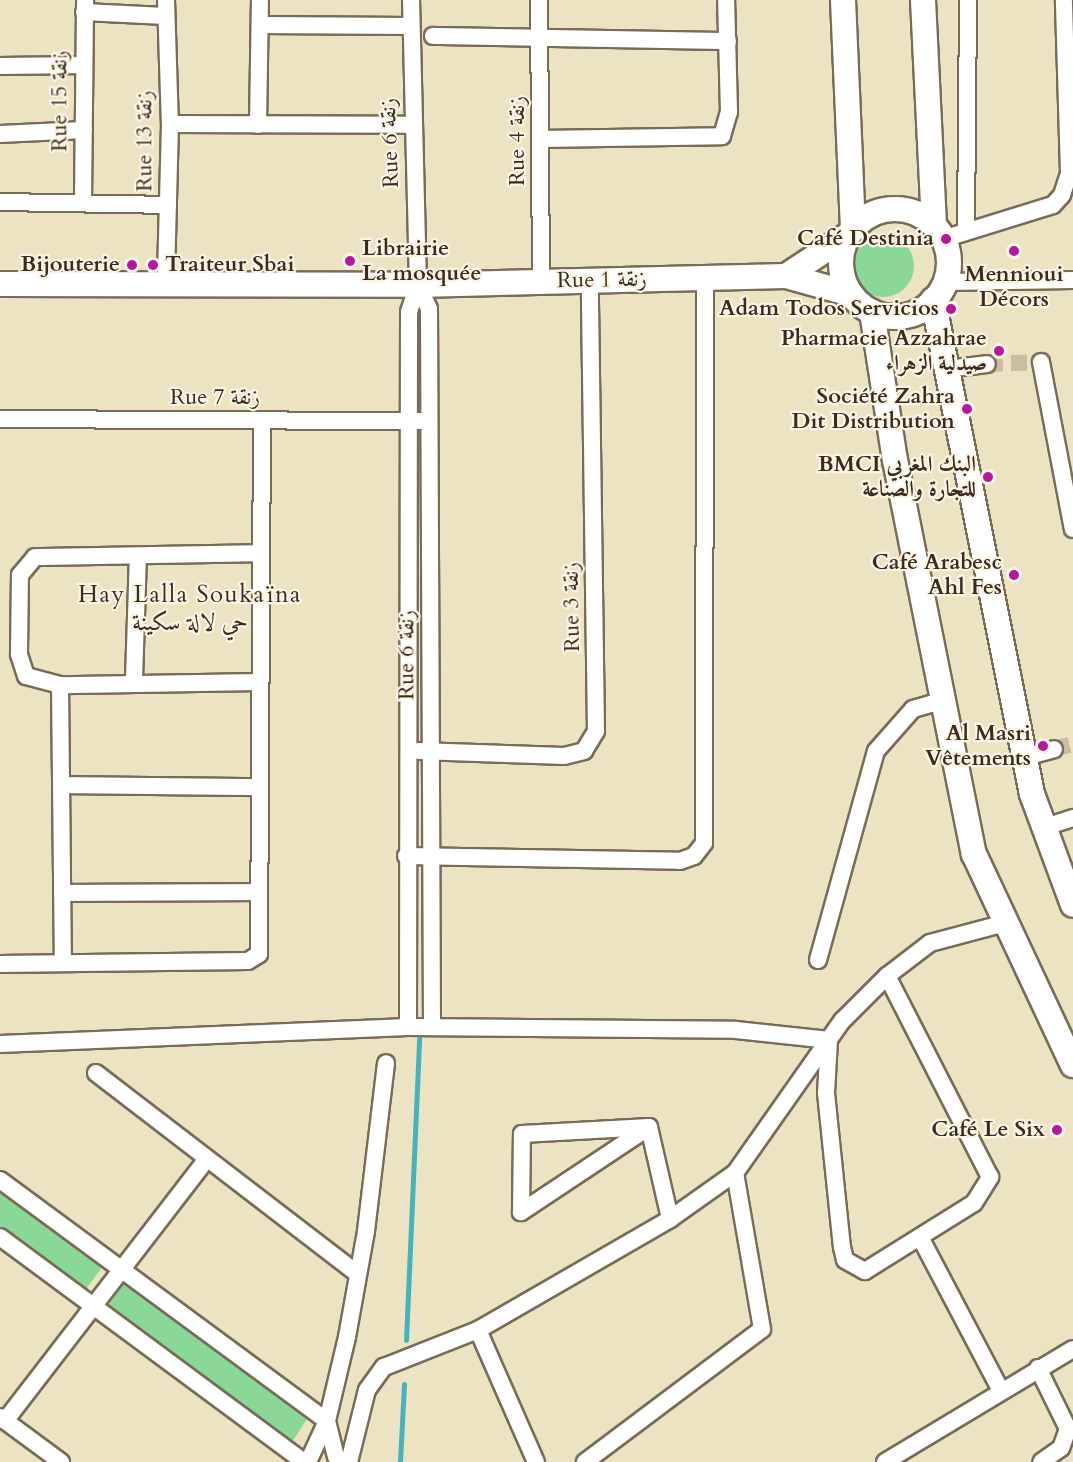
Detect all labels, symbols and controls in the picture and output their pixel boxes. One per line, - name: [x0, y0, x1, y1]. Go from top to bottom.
- street label: Rue 15 زنقة: [47, 50, 73, 152]
- street label: Rue 13 زنقة: [132, 90, 158, 192]
- street label: Rue 4 زنقة: [505, 96, 531, 186]
- street label: Rue 6 زنقة: [375, 98, 405, 188]
- place label: Café Destinia: [797, 226, 934, 252]
- marker: Café Destinia: [939, 232, 953, 246]
- place label: Librairie La mosquée: [362, 235, 481, 286]
- marker: Mennioui Décors: [1007, 244, 1021, 258]
- place label: Bijouterie: [20, 252, 120, 278]
- place label: Traiteur Sbai: [165, 252, 295, 278]
- marker: Librairie La mosquée: [343, 254, 357, 268]
- marker: Bijouterie: [125, 258, 139, 272]
- marker: Traiteur Sbai: [146, 258, 160, 272]
- place label: Mennioui Décors: [964, 261, 1064, 312]
- street label: Rue 1 زنقة: [557, 266, 647, 294]
- place label: Adam Todos Servicios: [719, 296, 939, 322]
- marker: Adam Todos Servicios: [944, 302, 958, 316]
- place label: Pharmacie Azzahrae صيدلية الزهراء: [781, 325, 987, 376]
- marker: Pharmacie Azzahrae صيدلية الزهراء: [992, 344, 1006, 358]
- place label: Société Zahra Dit Distribution: [792, 383, 955, 434]
- street label: Rue 7 زنقة: [170, 385, 260, 411]
- marker: Société Zahra Dit Distribution: [960, 402, 974, 416]
- place label: BMCI البنك المغربي للتجارة والصناعة: [818, 451, 976, 502]
- marker: BMCI البنك المغربي للتجارة والصناعة: [981, 470, 995, 484]
- place label: Café Arabesc Ahl Fes: [872, 549, 1002, 600]
- street label: Rue 3 زنقة: [558, 562, 586, 652]
- marker: Café Arabesc Ahl Fes: [1007, 568, 1021, 582]
- district label: Hay Lalla Soukaïna حي لالة سكينة: [78, 581, 302, 637]
- street label: Rue 6 زنقة: [394, 610, 420, 700]
- place label: Al Masri Vêtements: [925, 720, 1031, 772]
- marker: Al Masri Vêtements: [1036, 739, 1050, 753]
- place label: Café Le Six: [931, 1117, 1045, 1143]
- marker: Café Le Six: [1050, 1123, 1064, 1137]

